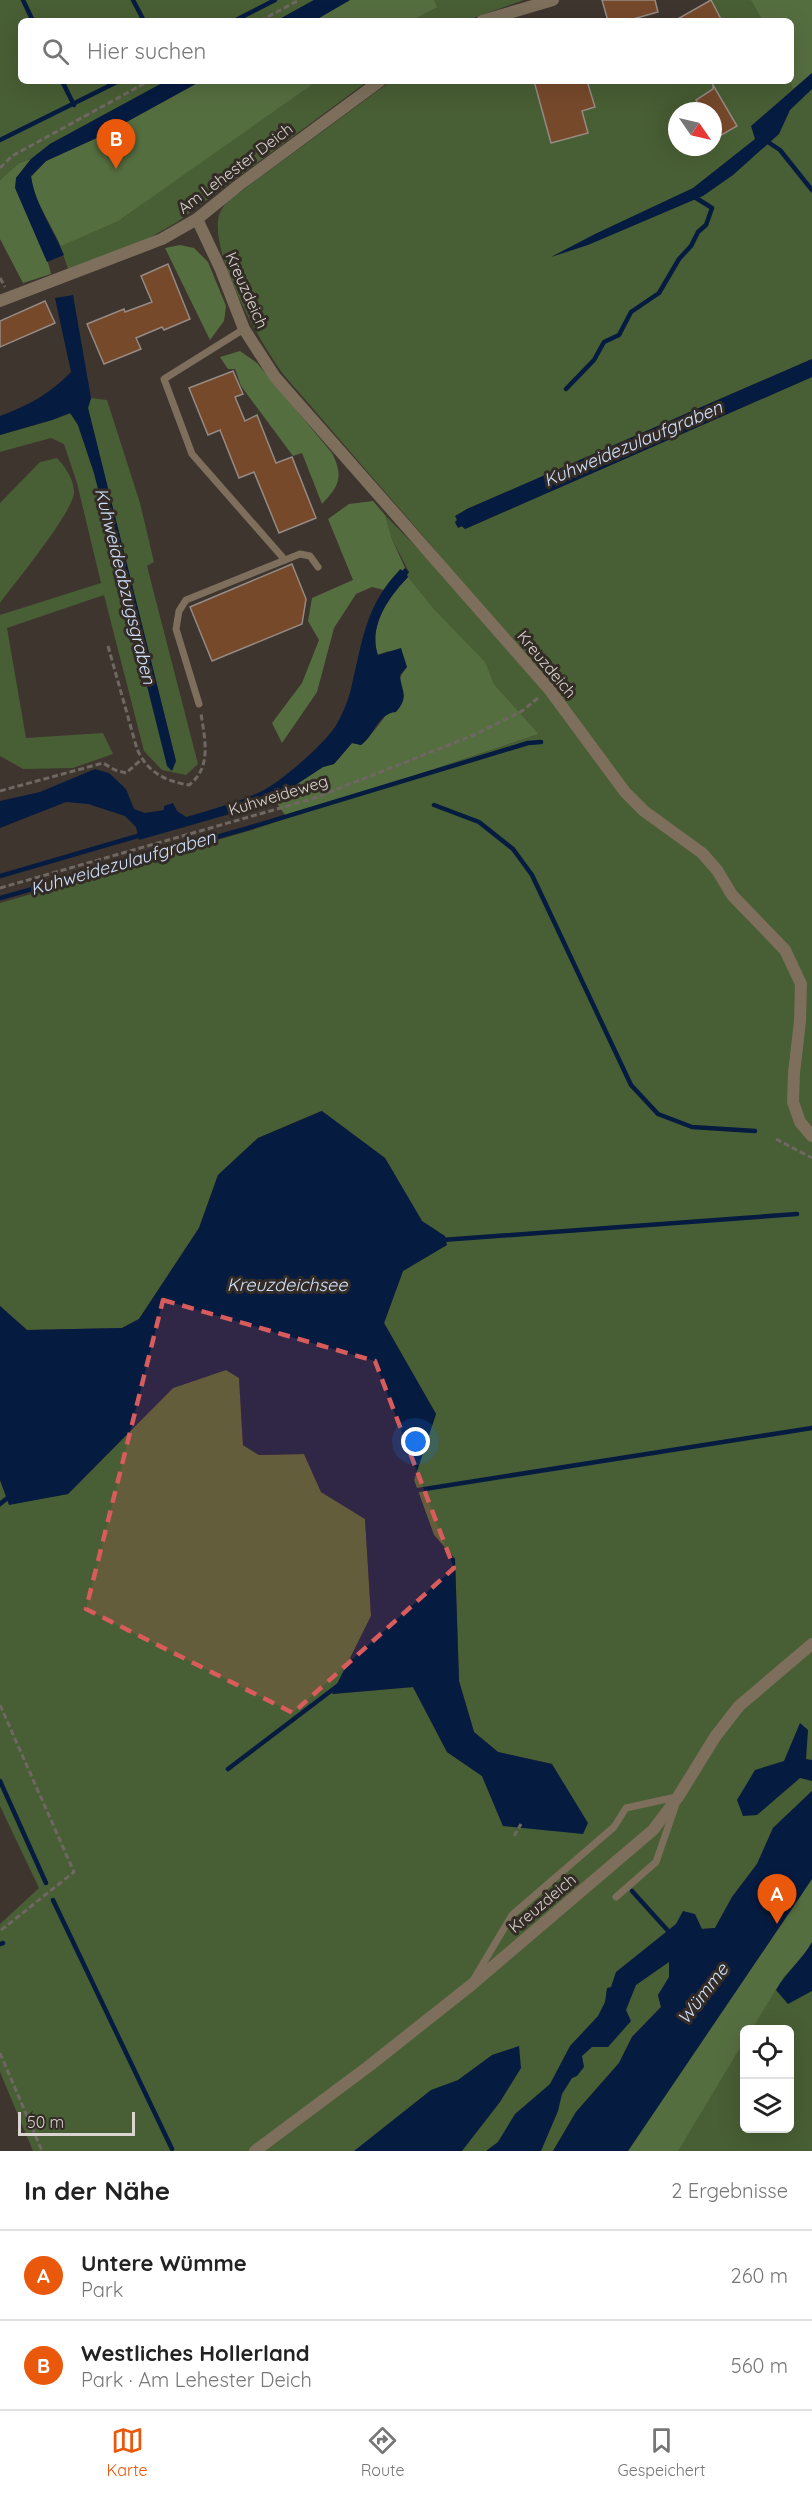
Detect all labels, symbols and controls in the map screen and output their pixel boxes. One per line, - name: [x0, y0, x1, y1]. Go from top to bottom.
- search box: [18, 18, 794, 84]
- icon: search: [39, 35, 72, 68]
- text: Hier suchen: [87, 37, 206, 65]
- north arrow: [668, 102, 722, 156]
- street label: Am Lehester Deich: [174, 118, 296, 218]
- pin: B: [96, 120, 136, 169]
- street label: Kreuzdeich: [221, 249, 273, 331]
- water label: Kuhweidezulaufgraben: [540, 395, 726, 492]
- water label: Kuhweideabzugsgraben: [90, 485, 161, 687]
- street label: Kreuzdeich: [513, 626, 581, 702]
- street label: Kuhweideweg: [226, 770, 330, 820]
- water label: Kuhweidezulaufgraben: [27, 825, 219, 900]
- water label: Kreuzdeichsee: [227, 1273, 348, 1296]
- your location: [401, 1427, 430, 1456]
- street label: Kreuzdeich: [504, 1869, 580, 1937]
- pin: A: [758, 1874, 796, 1924]
- water label: Wümme: [672, 1958, 733, 2029]
- map controls: [740, 2025, 794, 2133]
- button: locate: [740, 2025, 794, 2079]
- button: layers: [740, 2079, 794, 2133]
- scale bar: [18, 2109, 135, 2136]
- text: 50 m: [27, 2112, 64, 2132]
- text: In der Nähe: [24, 2174, 170, 2207]
- text: 2 Ergebnisse: [671, 2178, 788, 2203]
- text: Untere Wümme: [81, 2249, 247, 2277]
- text: A: [37, 2263, 50, 2288]
- text: 260 m: [731, 2263, 788, 2288]
- text: Park: [81, 2277, 123, 2302]
- text: Westliches Hollerland: [81, 2339, 310, 2367]
- text: B: [37, 2353, 50, 2378]
- text: 560 m: [731, 2353, 788, 2378]
- text: Park · Am Lehester Deich: [81, 2367, 312, 2392]
- tab: Karte: [107, 2424, 148, 2480]
- tab: Route: [361, 2424, 405, 2480]
- tab: Gespeichert: [618, 2424, 705, 2480]

